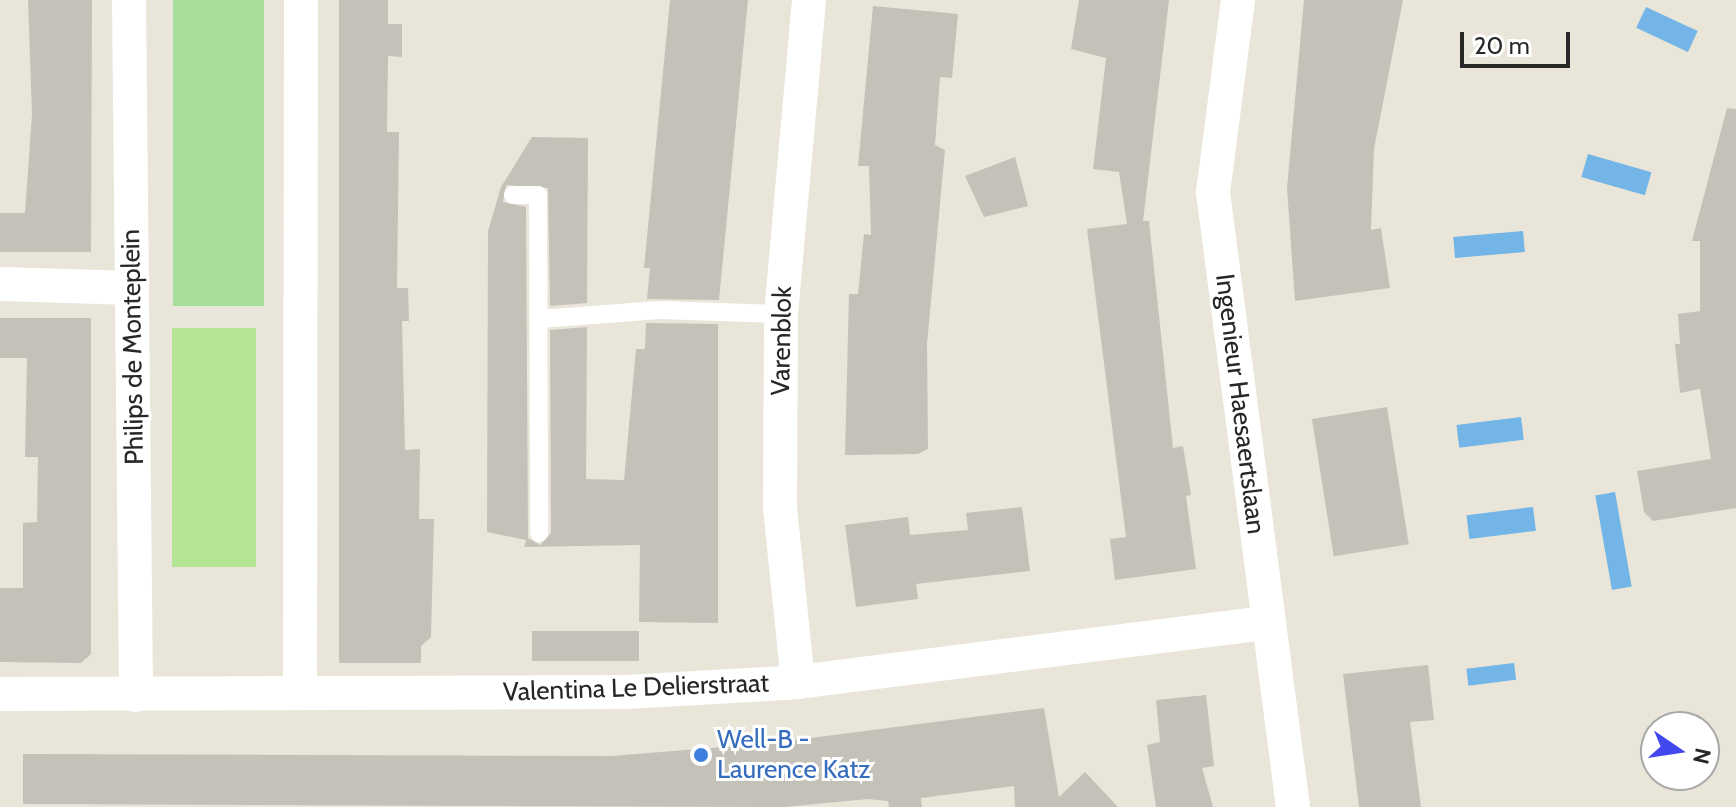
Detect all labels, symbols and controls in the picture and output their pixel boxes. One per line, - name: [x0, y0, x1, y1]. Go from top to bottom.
- scale bar: [1464, 16, 1574, 66]
- text: 20 m: [1474, 31, 1530, 60]
- street label: Philips de Monteplein: [115, 229, 151, 465]
- street label: Ingenieur Haesaertslaan: [1209, 272, 1271, 536]
- street label: Varenblok: [765, 286, 799, 396]
- street label: Valentina Le Delierstraat: [502, 668, 770, 708]
- north arrow: [1640, 711, 1720, 791]
- place label: Well-B - Laurence Katz: [717, 724, 871, 786]
- text: N: [1687, 745, 1717, 767]
- marker: Well-B - Laurence Katz: [692, 746, 710, 764]

